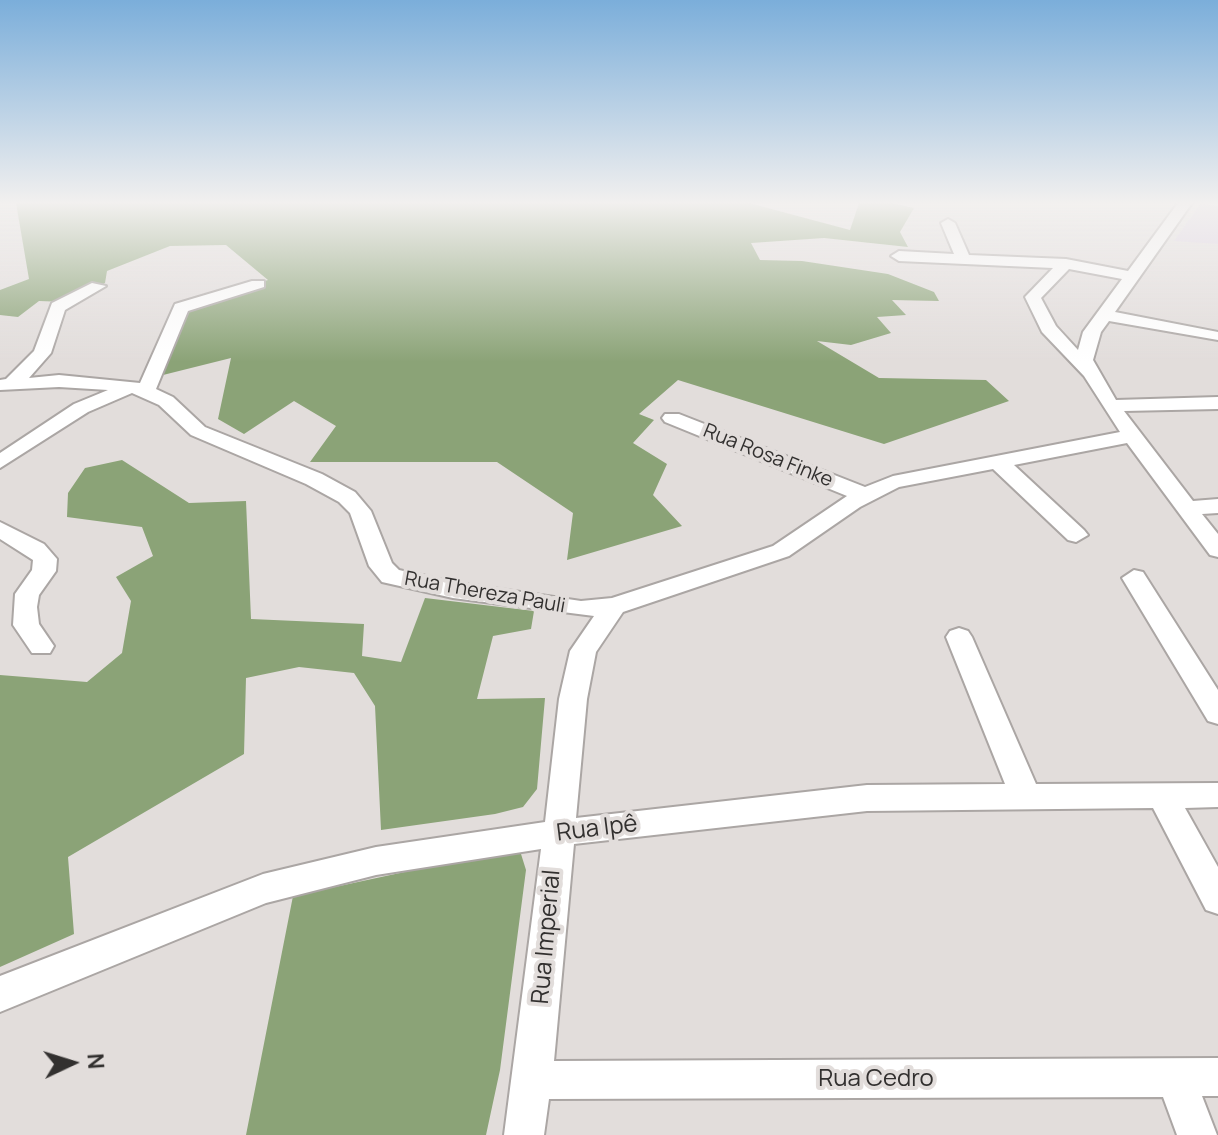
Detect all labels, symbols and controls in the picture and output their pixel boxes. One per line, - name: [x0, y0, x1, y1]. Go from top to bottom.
- street label: Rua Rosa Finke: [700, 419, 836, 493]
- street label: Rua Thereza Pauli: [403, 567, 567, 619]
- street label: Rua Ipê: [555, 810, 639, 848]
- street label: Rua Imperial: [527, 869, 567, 1005]
- north arrow: [32, 1023, 112, 1103]
- text: N: [80, 1052, 111, 1070]
- street label: Rua Cedro: [818, 1065, 934, 1093]

